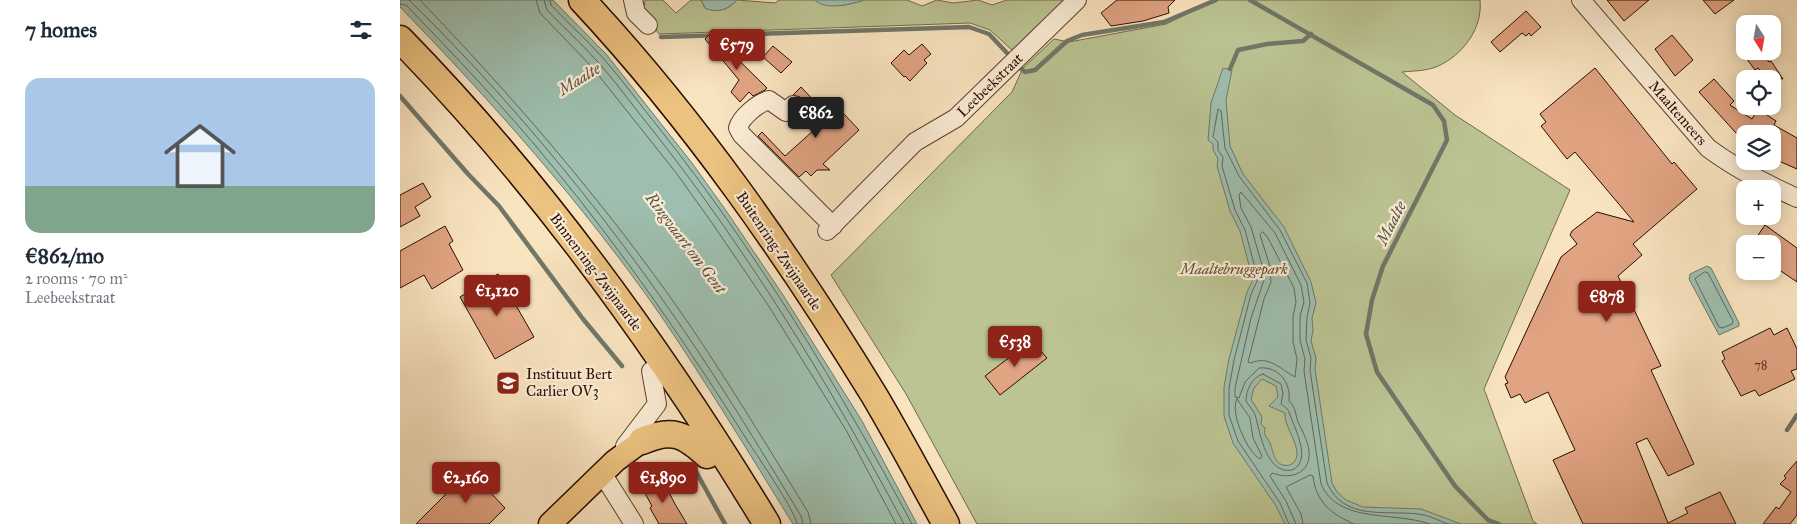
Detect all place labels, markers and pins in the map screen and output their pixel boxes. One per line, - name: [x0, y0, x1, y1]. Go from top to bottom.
- pin: €579: [707, 28, 767, 71]
- pin: €862: [786, 96, 846, 139]
- pin: €1,120: [456, 274, 538, 317]
- pin: €878: [1577, 280, 1637, 323]
- pin: €538: [985, 326, 1045, 368]
- place label: Instituut Bert Carlier OV3: [526, 365, 613, 400]
- school or university icon: Instituut Bert Carlier OV3: [495, 370, 521, 396]
- pin: €2,160: [425, 462, 507, 504]
- pin: €1,890: [622, 462, 704, 504]

